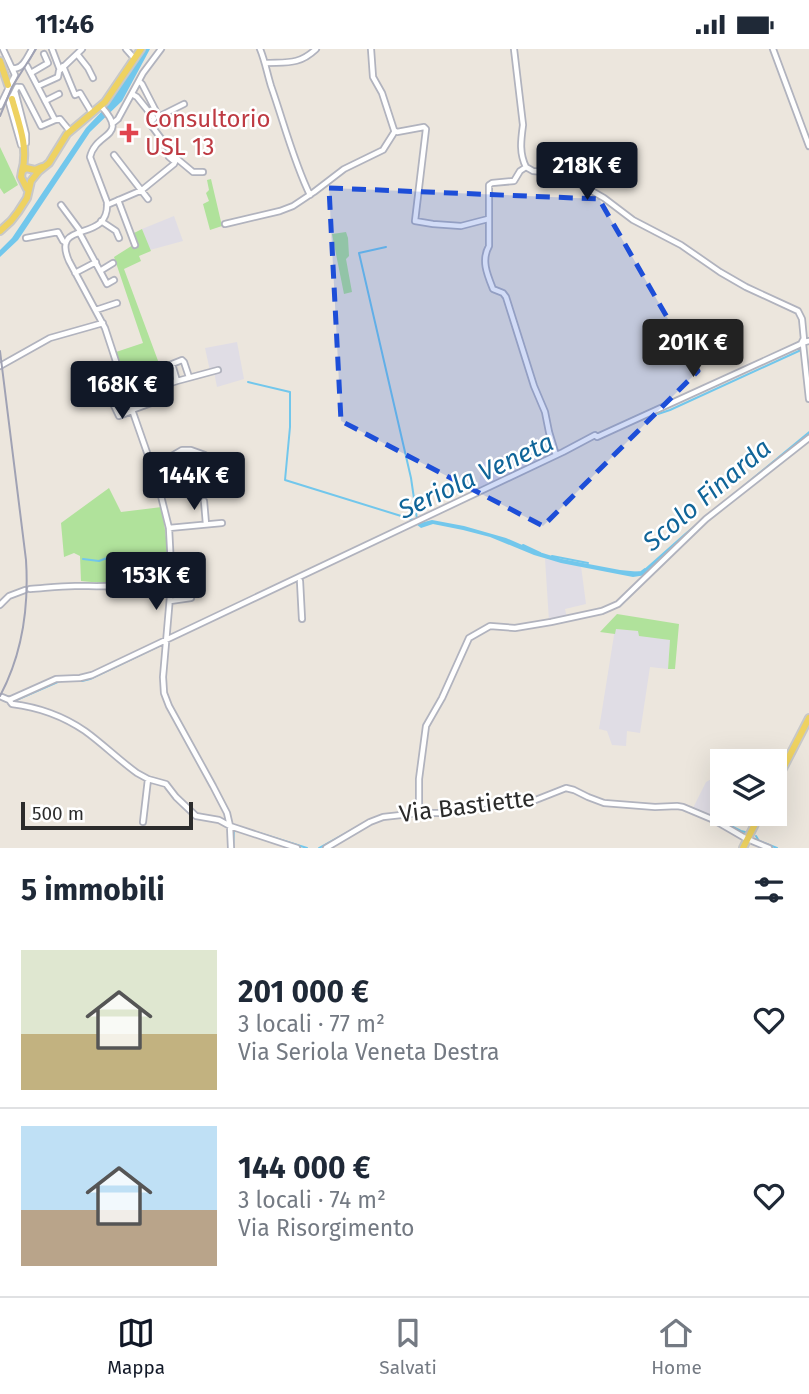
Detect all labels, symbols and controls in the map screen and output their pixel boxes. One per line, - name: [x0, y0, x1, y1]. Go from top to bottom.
- text: 11:46: [35, 9, 94, 40]
- place label: Consultorio USL 13: [145, 105, 271, 161]
- marker: Consultorio USL 13: [119, 123, 139, 143]
- pin: 218K €: [530, 143, 644, 202]
- text: 218K €: [552, 151, 622, 179]
- pin: 201K €: [636, 319, 750, 379]
- text: 201K €: [658, 328, 728, 356]
- pin: 168K €: [65, 361, 179, 421]
- text: 168K €: [87, 370, 157, 398]
- water label: Seriola Veneta: [393, 427, 559, 526]
- water label: Scolo Finarda: [636, 432, 777, 558]
- pin: 144K €: [137, 453, 251, 512]
- text: 144K €: [159, 461, 229, 489]
- pin: 153K €: [99, 553, 213, 612]
- text: 153K €: [122, 561, 190, 589]
- map controls: [710, 749, 787, 826]
- button: layers: [710, 749, 787, 826]
- street label: Via Bastiette: [397, 784, 537, 828]
- scale bar: [21, 799, 192, 831]
- text: 500 m: [32, 802, 84, 825]
- icon: filters: [750, 871, 788, 909]
- text: 5 immobili: [21, 872, 165, 908]
- text: 201 000 €: [238, 974, 369, 1010]
- icon: home: [77, 978, 161, 1062]
- icon: heart: [750, 1001, 788, 1039]
- text: 3 locali · 77 m²: [238, 1010, 385, 1038]
- text: Via Seriola Veneta Destra: [238, 1038, 499, 1066]
- text: 144 000 €: [238, 1150, 370, 1186]
- icon: home: [77, 1154, 161, 1238]
- icon: heart: [750, 1177, 788, 1215]
- text: 3 locali · 74 m²: [238, 1186, 386, 1214]
- text: Via Risorgimento: [238, 1214, 415, 1242]
- tab: Mappa: [107, 1314, 165, 1379]
- tab: Salvati: [379, 1314, 437, 1379]
- tab: Home: [651, 1314, 702, 1379]

